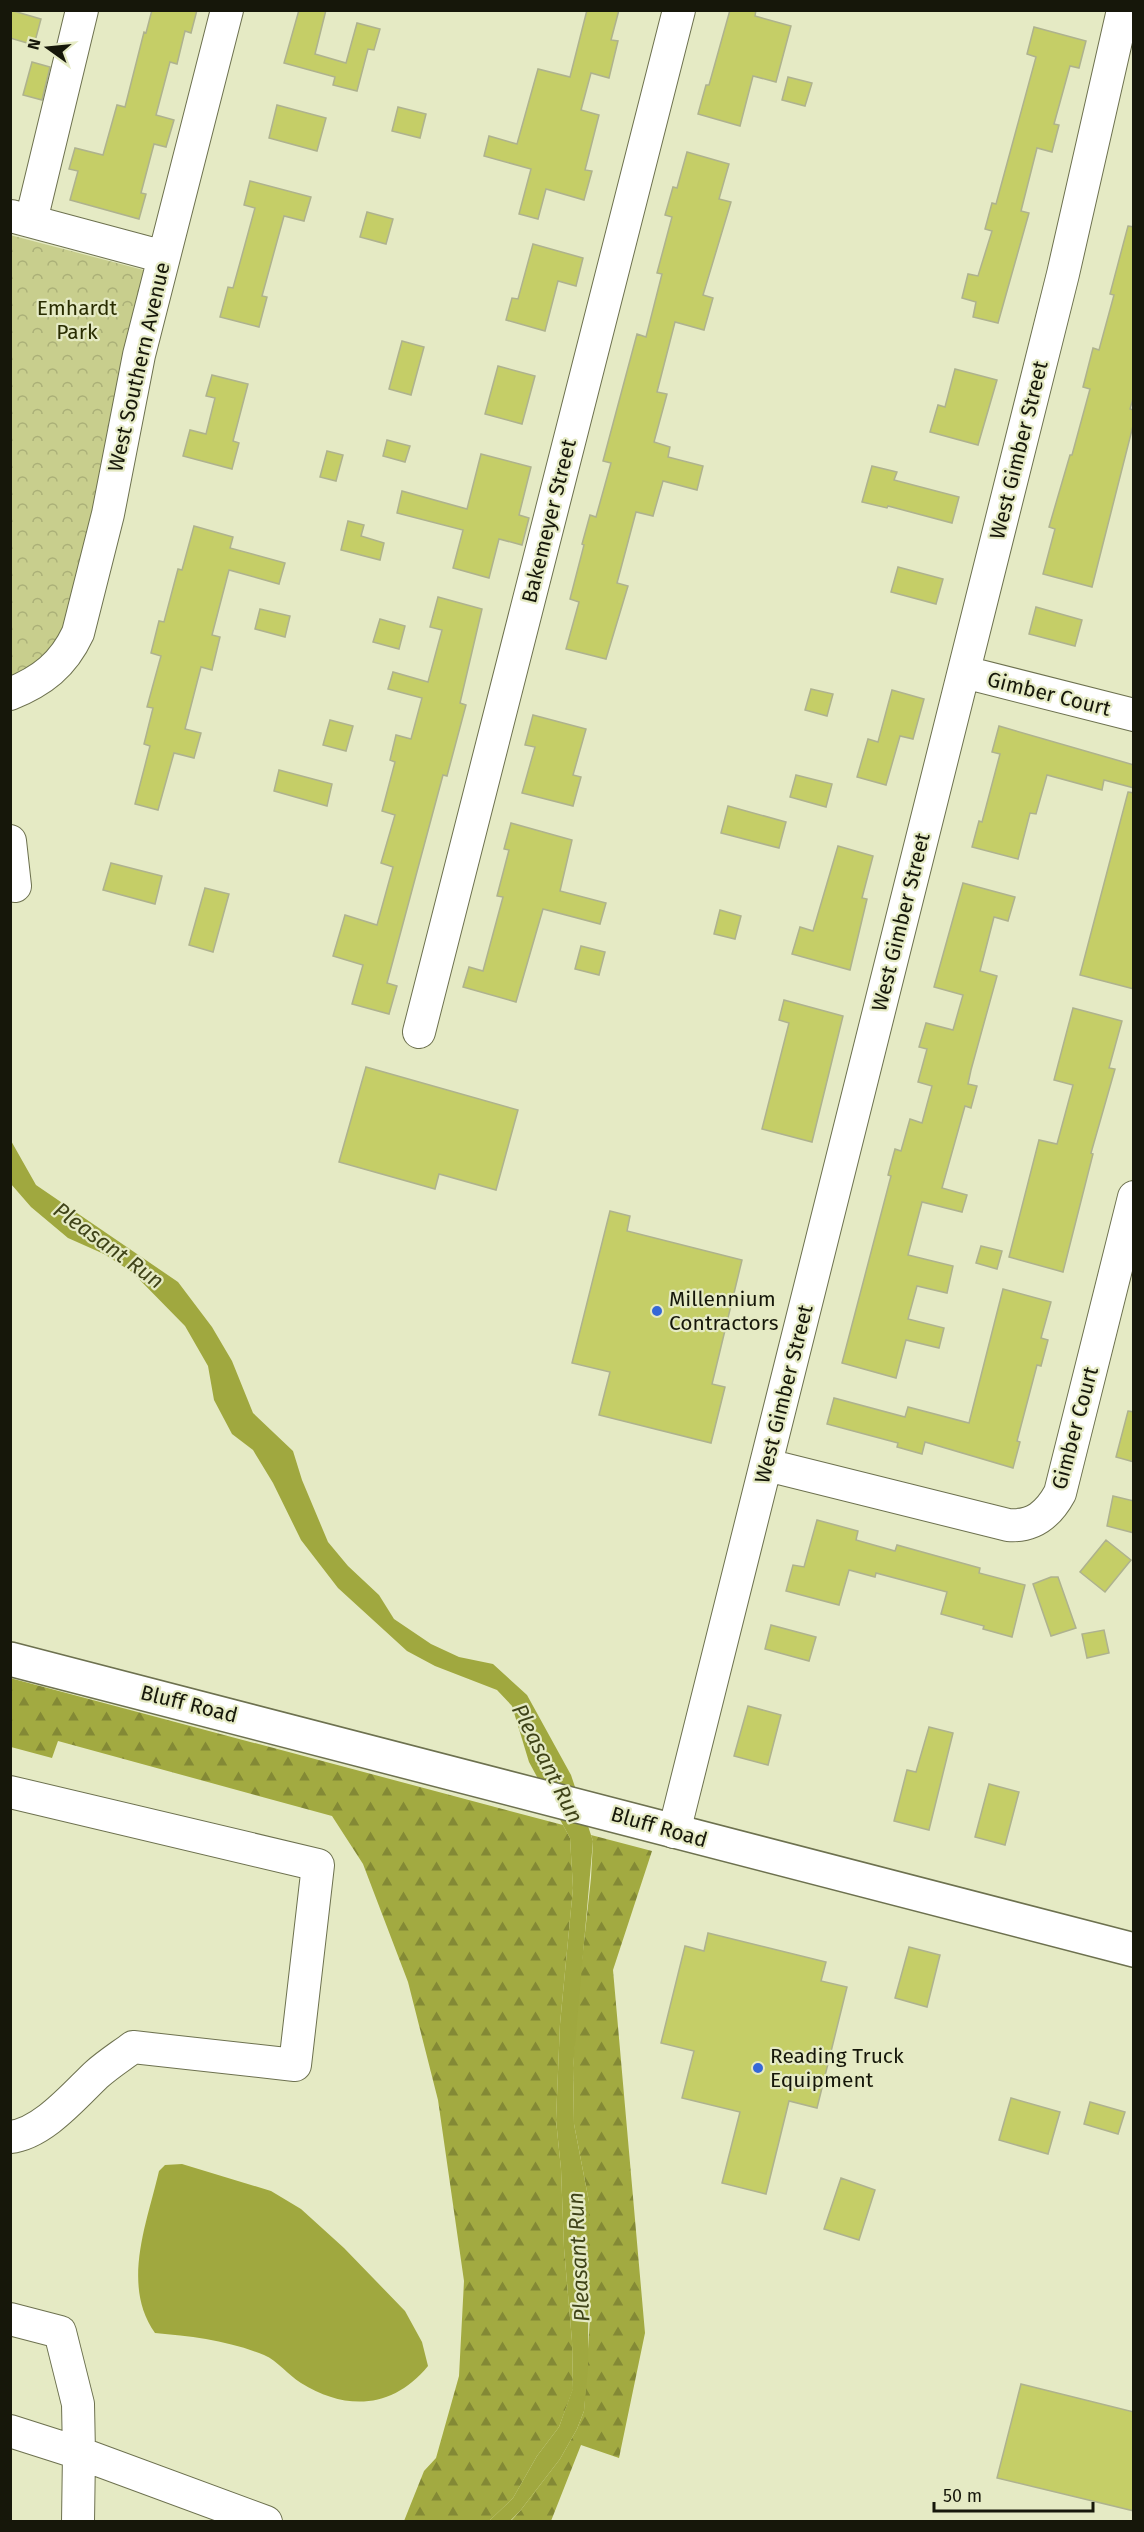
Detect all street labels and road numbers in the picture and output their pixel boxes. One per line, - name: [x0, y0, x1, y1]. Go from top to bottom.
- street label: West Southern Avenue: [102, 260, 176, 474]
- street label: West Gimber Street: [984, 358, 1054, 542]
- street label: Bakemeyer Street: [516, 436, 582, 606]
- street label: Gimber Court: [985, 666, 1114, 722]
- street label: West Gimber Street: [866, 830, 936, 1014]
- street label: West Gimber Street: [749, 1302, 819, 1486]
- street label: Gimber Court: [1046, 1363, 1104, 1492]
- street label: Bluff Road: [138, 1679, 240, 1729]
- street label: Bluff Road: [608, 1801, 710, 1853]

